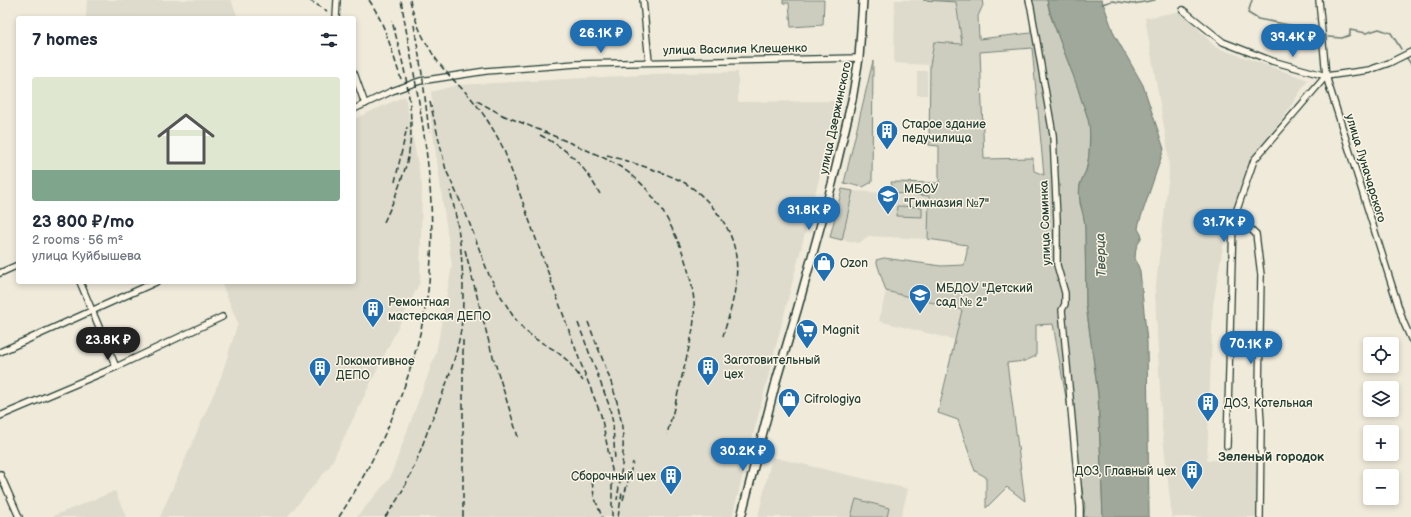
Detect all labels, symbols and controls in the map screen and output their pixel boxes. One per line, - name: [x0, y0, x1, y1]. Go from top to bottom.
- pin: 26.1K ₽: [564, 20, 638, 54]
- pin: 39.4K ₽: [1256, 24, 1330, 58]
- text: 26.1K ₽: [579, 25, 623, 41]
- icon: filters: [318, 29, 340, 51]
- text: 39.4K ₽: [1270, 29, 1316, 45]
- text: 7 homes: [32, 30, 98, 50]
- street label: улица Василия Клещенко: [663, 41, 807, 58]
- street label: улица Дзержинского: [816, 60, 855, 176]
- icon: home: [150, 103, 222, 175]
- street label: улица Луначарского: [1342, 112, 1389, 224]
- place label: Старое здание педучилища: [902, 117, 986, 146]
- building icon: Старое здание педучилища: [874, 118, 900, 151]
- street label: улица Соминка: [1037, 180, 1054, 266]
- place label: МБОУ "Гимназия №7": [904, 182, 989, 211]
- school or university icon: МБОУ "Гимназия №7": [875, 183, 901, 216]
- pin: 31.8K ₽: [772, 197, 846, 231]
- text: 31.8K ₽: [787, 202, 831, 218]
- pin: 31.7K ₽: [1187, 209, 1261, 243]
- text: 23 800 ₽/mo: [32, 212, 134, 232]
- text: 31.7K ₽: [1202, 214, 1246, 230]
- text: 2 rooms · 56 m²: [32, 232, 123, 248]
- water label: Тверца: [1092, 232, 1110, 277]
- text: улица Куйбышева: [32, 248, 142, 264]
- shop icon: Ozon: [811, 250, 837, 283]
- place label: Ozon: [840, 256, 868, 271]
- place label: МБДОУ "Детский сад № 2": [936, 281, 1033, 310]
- school or university icon: МБДОУ "Детский сад № 2": [907, 282, 933, 315]
- place label: Ремонтная мастерская ДЕПО: [388, 295, 491, 324]
- building icon: Ремонтная мастерская ДЕПО: [360, 296, 386, 329]
- supermarket icon: Magnit: [794, 317, 820, 350]
- place label: Magnit: [822, 323, 860, 338]
- pin: 23.8K ₽: [71, 327, 145, 361]
- pin: 70.1K ₽: [1214, 331, 1288, 365]
- text: 23.8K ₽: [85, 332, 131, 348]
- text: 70.1K ₽: [1229, 336, 1273, 352]
- map controls: [1363, 337, 1399, 505]
- button: locate: [1363, 337, 1399, 373]
- place label: Заготовительный цех: [724, 353, 821, 382]
- place label: Локомотивное ДЕПО: [335, 354, 415, 383]
- building icon: Заготовительный цех: [695, 354, 721, 387]
- building icon: Локомотивное ДЕПО: [307, 355, 333, 388]
- button: layers: [1363, 381, 1399, 417]
- shop icon: Cifrologiya: [776, 386, 802, 419]
- building icon: ДОЗ, Котельная: [1195, 390, 1221, 423]
- place label: Cifrologiya: [804, 392, 861, 407]
- place label: ДОЗ, Котельная: [1224, 396, 1313, 411]
- button: +: [1363, 425, 1399, 461]
- pin: 30.2K ₽: [706, 438, 780, 472]
- text: 30.2K ₽: [720, 443, 766, 459]
- district label: Зеленый городок: [1218, 449, 1325, 465]
- building icon: ДОЗ, Главный цех: [1179, 458, 1205, 491]
- building icon: Сборочный цех: [658, 463, 684, 496]
- place label: ДОЗ, Главный цех: [1075, 464, 1177, 479]
- place label: Сборочный цех: [571, 469, 657, 484]
- button: −: [1363, 469, 1399, 505]

